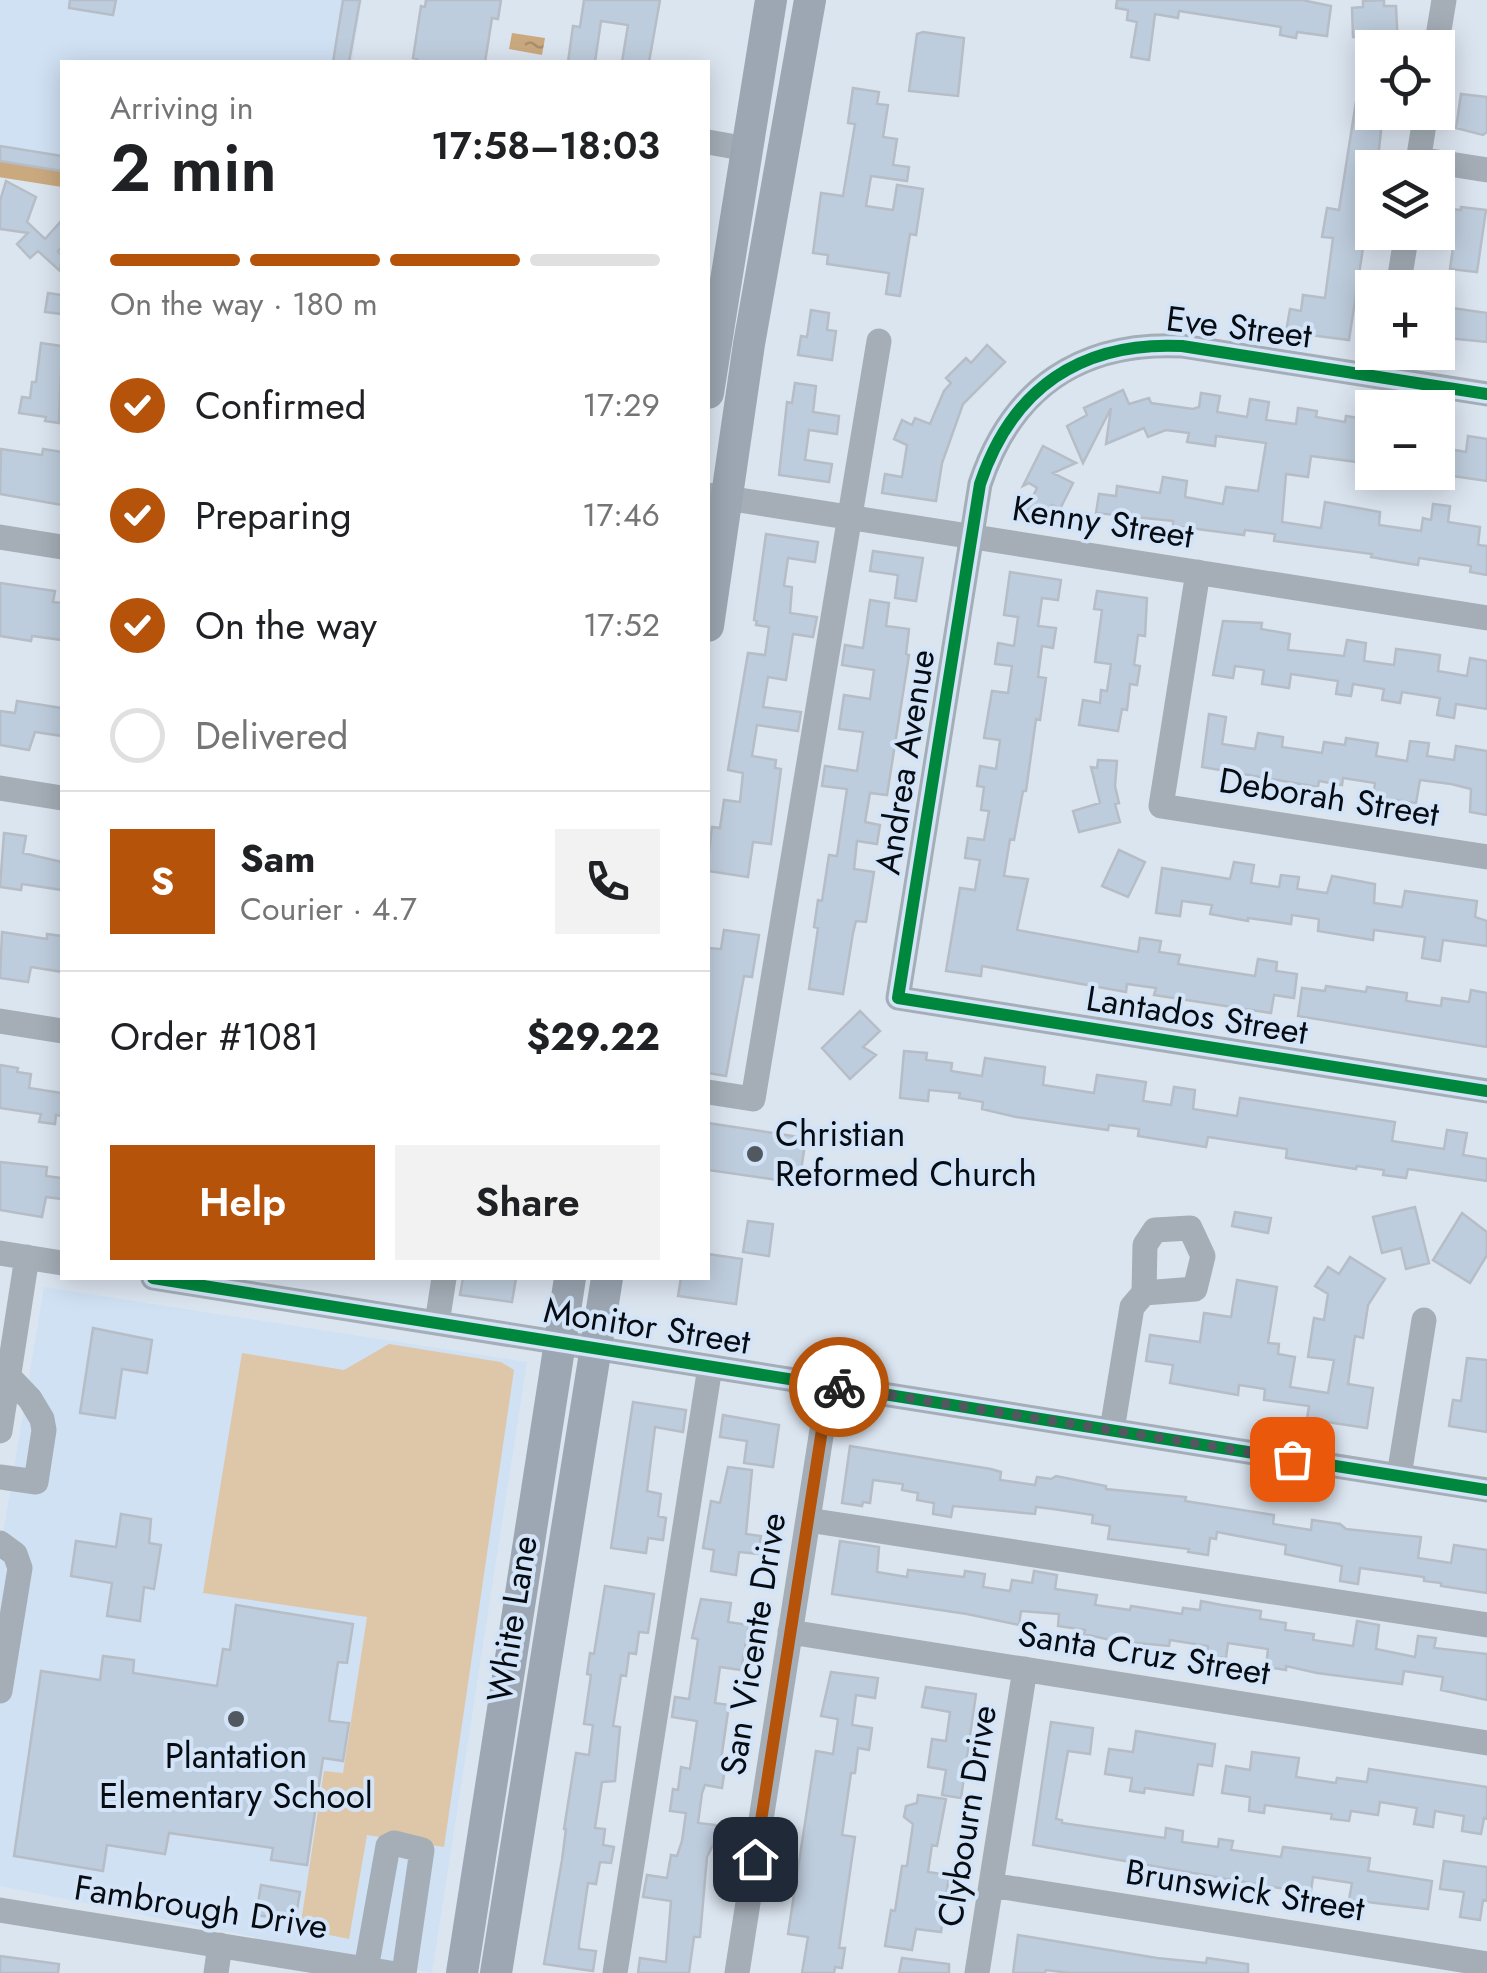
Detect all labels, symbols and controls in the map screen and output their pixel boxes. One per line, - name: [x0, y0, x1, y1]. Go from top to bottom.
- map controls: [1355, 30, 1455, 490]
- button: locate: [1355, 30, 1455, 130]
- text: Arriving in: [110, 85, 254, 131]
- text: 17:58–18:03: [431, 118, 660, 173]
- text: 2 min: [110, 121, 277, 215]
- button: layers: [1355, 150, 1455, 250]
- button: +: [1355, 270, 1455, 370]
- text: On the way · 180 m: [110, 281, 378, 327]
- street label: Eve Street: [1163, 293, 1315, 361]
- icon: check: [110, 378, 165, 433]
- text: Confirmed: [195, 378, 366, 433]
- text: 17:29: [583, 382, 660, 428]
- button: −: [1355, 390, 1455, 490]
- street label: Kenny Street: [1009, 483, 1198, 561]
- icon: check: [110, 488, 165, 543]
- text: Preparing: [195, 488, 352, 543]
- text: 17:46: [582, 492, 660, 538]
- icon: check: [110, 598, 165, 653]
- text: On the way: [195, 598, 377, 653]
- text: 17:52: [583, 602, 660, 648]
- street label: Andrea Avenue: [863, 646, 947, 878]
- text: Delivered: [195, 708, 348, 763]
- street label: Deborah Street: [1215, 755, 1443, 839]
- button: phone: [555, 829, 660, 934]
- text: Sam: [240, 831, 315, 886]
- text: S: [151, 854, 174, 909]
- text: Courier · 4.7: [240, 886, 417, 932]
- street label: Lantados Street: [1083, 973, 1312, 1057]
- text: Order #1081: [110, 1009, 319, 1064]
- text: $29.22: [527, 1009, 660, 1064]
- place label: Christian Reformed Church: [775, 1109, 1037, 1199]
- marker: Christian Reformed Church: [744, 1143, 766, 1165]
- button: Help: [110, 1145, 375, 1260]
- button: Share: [395, 1145, 660, 1260]
- street label: Monitor Street: [540, 1285, 754, 1367]
- courier: [789, 1337, 889, 1437]
- icon: bike: [812, 1360, 867, 1415]
- pin: [1250, 1417, 1335, 1502]
- icon: bag: [1265, 1432, 1320, 1487]
- street label: San Vicente Drive: [708, 1509, 798, 1779]
- street label: White Lane: [474, 1532, 550, 1706]
- street label: Santa Cruz Street: [1014, 1608, 1274, 1698]
- street label: Clybourn Drive: [925, 1702, 1009, 1930]
- marker: Plantation Elementary School: [225, 1708, 247, 1730]
- place label: Plantation Elementary School: [99, 1731, 373, 1821]
- pin: [713, 1817, 798, 1902]
- icon: home: [728, 1832, 783, 1887]
- street label: Brunswick Street: [1122, 1846, 1369, 1934]
- street label: Fambrough Drive: [71, 1862, 331, 1952]

